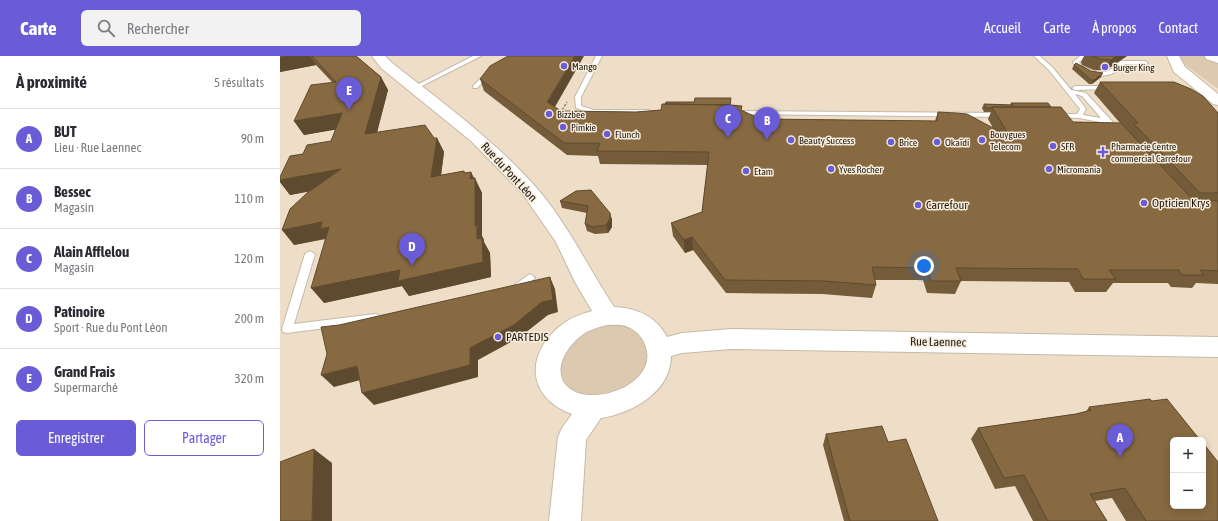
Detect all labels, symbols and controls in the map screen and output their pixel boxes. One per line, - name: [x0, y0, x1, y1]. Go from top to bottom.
- search box: [81, 10, 361, 46]
- text: Carte: [20, 17, 57, 39]
- icon: search: [95, 17, 117, 39]
- text: Rechercher: [127, 20, 189, 37]
- text: Accueil: [984, 20, 1021, 36]
- text: Carte: [1043, 20, 1070, 36]
- text: À propos: [1092, 20, 1137, 36]
- text: Contact: [1159, 20, 1198, 36]
- marker: Mango: [559, 61, 569, 71]
- place label: Mango: [572, 61, 597, 72]
- marker: Burger King: [1100, 62, 1110, 72]
- place label: Burger King: [1113, 62, 1155, 73]
- text: À proximité: [16, 72, 87, 92]
- text: 5 résultats: [214, 75, 264, 90]
- pin: E: [336, 77, 362, 110]
- pin: C: [715, 105, 741, 138]
- pin: B: [754, 107, 780, 140]
- marker: Bizzbee: [544, 109, 554, 119]
- place label: Bizzbee: [557, 109, 585, 120]
- marker: Pimkie: [558, 122, 568, 132]
- place label: Pimkie: [571, 122, 597, 133]
- text: BUT: [54, 123, 77, 140]
- marker: Flunch: [602, 129, 612, 139]
- place label: Flunch: [615, 129, 640, 140]
- place label: Bouygues Telecom: [990, 129, 1026, 152]
- text: A: [26, 131, 32, 146]
- text: 90 m: [241, 131, 264, 146]
- marker: Beauty Success: [786, 135, 796, 145]
- place label: Beauty Success: [799, 135, 855, 146]
- marker: Bouygues Telecom: [977, 135, 987, 145]
- marker: Brice: [886, 137, 896, 147]
- place label: Brice: [899, 137, 918, 148]
- marker: Okaïdi: [932, 137, 942, 147]
- place label: Okaïdi: [945, 137, 969, 148]
- street label: Rue du Pont Léon: [478, 139, 540, 205]
- text: Lieu · Rue Laennec: [54, 140, 141, 155]
- marker: SFR: [1048, 141, 1058, 151]
- place label: SFR: [1061, 141, 1074, 152]
- place label: Pharmacie Centre commercial Carrefour: [1111, 141, 1192, 164]
- marker: Pharmacie Centre commercial Carrefour: [1098, 147, 1108, 157]
- marker: Yves Rocher: [826, 164, 836, 174]
- place label: Yves Rocher: [839, 164, 883, 175]
- marker: Micromania: [1044, 164, 1054, 174]
- place label: Micromania: [1057, 164, 1101, 175]
- marker: Etam: [741, 166, 751, 176]
- place label: Etam: [754, 166, 773, 177]
- text: Bessec: [54, 183, 91, 200]
- text: B: [26, 191, 32, 206]
- text: 110 m: [235, 191, 264, 206]
- place label: Opticien Krys: [1152, 196, 1210, 210]
- place label: Carrefour: [926, 198, 968, 212]
- marker: Opticien Krys: [1139, 198, 1149, 208]
- text: Magasin: [54, 200, 94, 215]
- marker: Carrefour: [913, 200, 923, 210]
- pin: D: [399, 233, 425, 266]
- text: Alain Afflelou: [54, 243, 129, 260]
- text: C: [26, 251, 32, 266]
- text: 120 m: [235, 251, 264, 266]
- your location: [914, 256, 934, 276]
- text: Magasin: [54, 260, 94, 275]
- text: Patinoire: [54, 303, 105, 320]
- text: D: [25, 311, 33, 326]
- text: 200 m: [235, 311, 264, 326]
- text: Sport · Rue du Pont Léon: [54, 320, 168, 335]
- place label: PARTEDIS: [506, 330, 548, 344]
- marker: PARTEDIS: [493, 332, 503, 342]
- street label: Rue Laennec: [910, 335, 967, 349]
- text: Grand Frais: [54, 363, 115, 380]
- text: E: [26, 371, 32, 386]
- text: 320 m: [235, 371, 264, 386]
- text: Supermarché: [54, 380, 118, 395]
- button: Enregistrer: [16, 420, 136, 456]
- button: Partager: [144, 420, 264, 456]
- pin: A: [1107, 424, 1133, 457]
- map controls: [1170, 437, 1206, 509]
- button: +: [1170, 437, 1206, 473]
- button: −: [1170, 473, 1206, 509]

